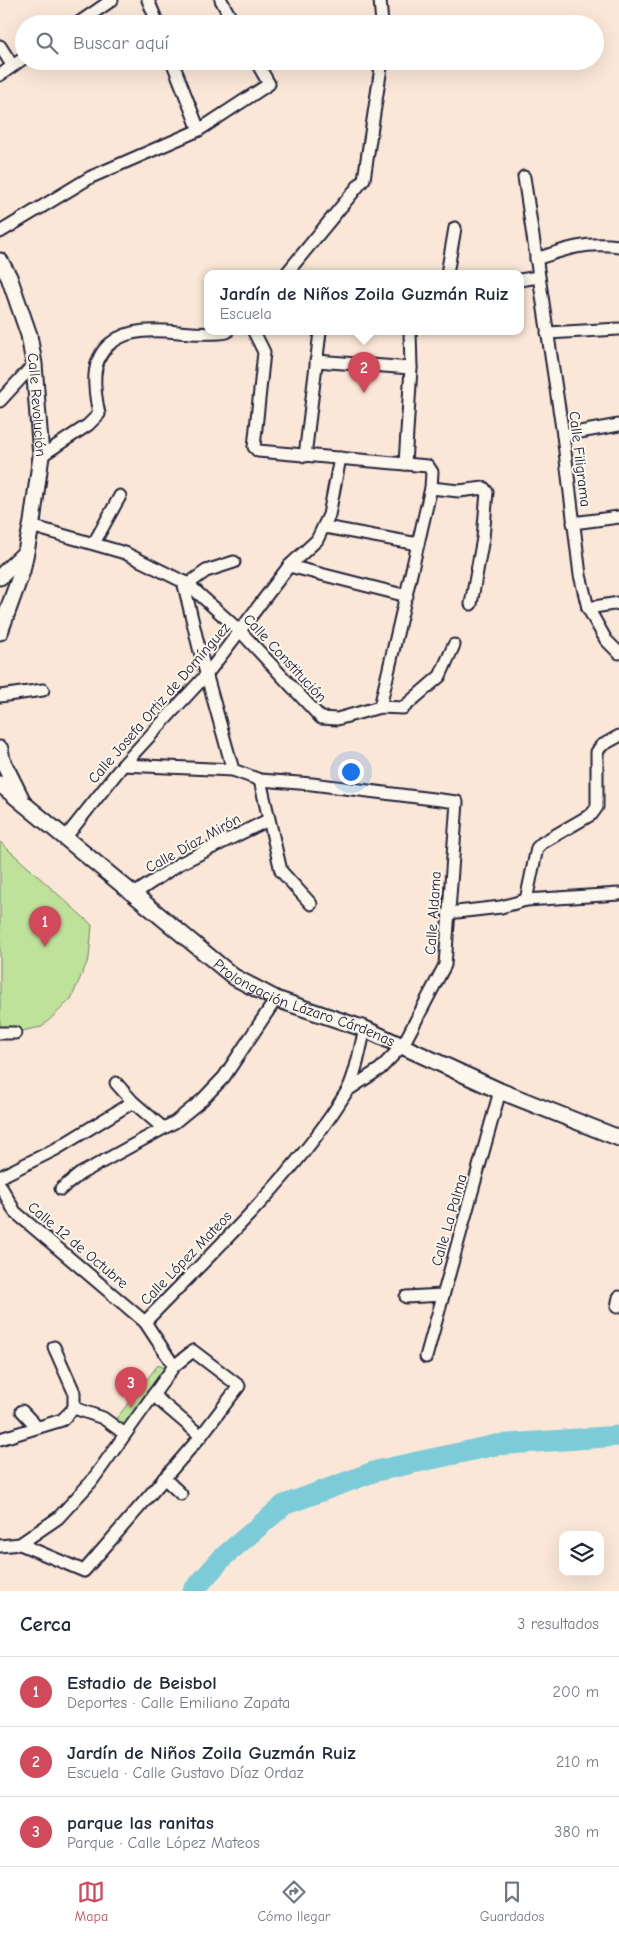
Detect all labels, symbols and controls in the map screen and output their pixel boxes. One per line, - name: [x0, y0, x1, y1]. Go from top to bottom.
- search box: [15, 15, 604, 70]
- icon: search: [33, 29, 61, 57]
- text: Buscar aquí: [73, 32, 169, 54]
- popup: [204, 270, 524, 335]
- text: Jardín de Niños Zoila Guzmán Ruiz: [220, 283, 508, 305]
- text: Escuela: [220, 305, 272, 323]
- street label: Calle Revolución: [23, 351, 50, 457]
- pin: 2: [348, 352, 380, 393]
- street label: Calle Filigrama: [565, 410, 595, 508]
- street label: Calle Constitución: [239, 610, 331, 706]
- street label: Calle Josefa Ortiz de Domínguez: [84, 618, 234, 787]
- your location: [338, 759, 364, 785]
- street label: Calle Díaz Mirón: [142, 809, 244, 877]
- street label: Calle Aldama: [421, 871, 445, 955]
- pin: 1: [29, 906, 61, 947]
- street label: Prolongación Lázaro Cárdenas: [210, 955, 398, 1050]
- street label: Calle La Palma: [427, 1172, 471, 1268]
- street label: Calle 12 de Octubre: [24, 1198, 132, 1292]
- street label: Calle López Mateos: [136, 1207, 236, 1309]
- pin: 3: [115, 1367, 147, 1408]
- map controls: [559, 1531, 604, 1576]
- button: layers: [559, 1531, 604, 1576]
- text: Cerca: [20, 1612, 71, 1636]
- text: 3 resultados: [517, 1615, 599, 1633]
- text: Estadio de Beisbol: [67, 1672, 217, 1694]
- text: 1: [33, 1683, 39, 1701]
- text: 200 m: [553, 1683, 599, 1701]
- text: Deportes · Calle Emiliano Zapata: [67, 1694, 290, 1712]
- text: Jardín de Niños Zoila Guzmán Ruiz: [67, 1742, 356, 1764]
- text: 2: [32, 1753, 40, 1771]
- text: 210 m: [556, 1753, 599, 1771]
- text: Escuela · Calle Gustavo Díaz Ordaz: [67, 1764, 304, 1782]
- text: parque las ranitas: [67, 1812, 214, 1834]
- text: 3: [32, 1823, 40, 1841]
- text: 380 m: [554, 1823, 599, 1841]
- text: Parque · Calle López Mateos: [67, 1834, 260, 1852]
- tab: Mapa: [75, 1878, 108, 1925]
- tab: Cómo llegar: [257, 1878, 330, 1925]
- tab: Guardados: [480, 1878, 544, 1925]

